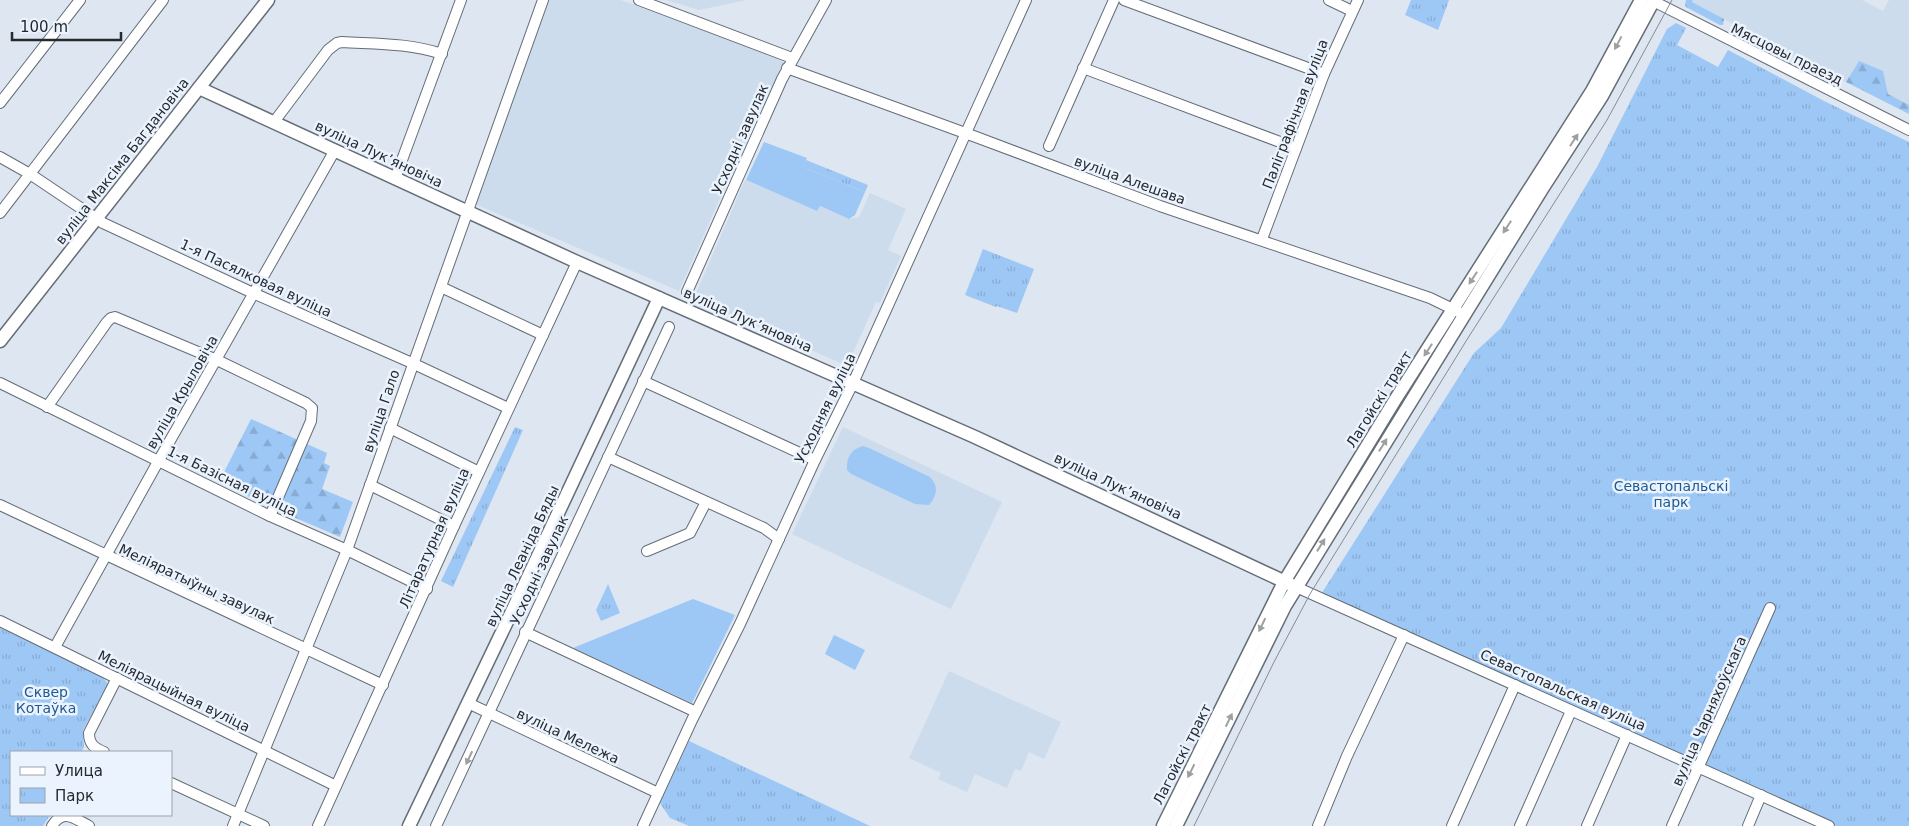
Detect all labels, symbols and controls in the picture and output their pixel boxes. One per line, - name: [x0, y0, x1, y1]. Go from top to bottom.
- scale bar: [12, 10, 121, 42]
- text: 100 m: [20, 18, 68, 36]
- street label: Мясцовы праезд: [1728, 20, 1846, 88]
- one-way arrow: [1614, 36, 1622, 50]
- street label: Паліграфічная вуліца: [1259, 37, 1331, 191]
- street label: вуліца Максіма Багдановіча: [52, 75, 192, 247]
- street label: Усходні завулак: [709, 81, 771, 197]
- street label: вуліца Лукʼяновіча: [313, 117, 445, 191]
- one-way arrow: [1569, 133, 1578, 147]
- street label: вуліца Алешава: [1072, 152, 1188, 208]
- one-way arrow: [1502, 220, 1511, 233]
- street label: 1-я Пасялковая вуліца: [178, 236, 334, 320]
- one-way arrow: [1469, 271, 1478, 285]
- street label: вуліца Лукʼяновіча: [681, 284, 815, 356]
- street label: вуліца Крыловіча: [143, 332, 221, 452]
- one-way arrow: [1423, 343, 1432, 356]
- street label: Лагойскі тракт: [1343, 348, 1415, 450]
- street label: Усходняя вуліца: [791, 350, 859, 466]
- street label: вуліца Гало: [359, 367, 403, 455]
- one-way arrow: [1379, 439, 1388, 452]
- street label: 1-я Базісная вуліца: [165, 443, 299, 519]
- street label: вуліца Лукʼяновіча: [1052, 449, 1184, 523]
- street label: Літаратурная вуліца: [396, 465, 472, 611]
- park label: Севастопальскі парк: [1614, 478, 1728, 510]
- street label: вуліца Леаніда Бяды: [482, 483, 562, 629]
- street label: Усходні завулак: [507, 513, 571, 627]
- one-way arrow: [1317, 539, 1326, 552]
- street label: Меліяратыўны завулак: [117, 541, 277, 627]
- one-way arrow: [1258, 618, 1266, 632]
- street label: вуліца Чарняхоўскага: [1669, 634, 1749, 788]
- street label: Севастопальская вуліца: [1478, 646, 1648, 734]
- street label: Меліярацыйная вуліца: [95, 647, 253, 735]
- park label: Сквер Котаўка: [16, 684, 76, 716]
- street label: Лагойскі тракт: [1150, 701, 1214, 807]
- street label: вуліца Мележа: [514, 705, 622, 767]
- one-way arrow: [1225, 713, 1233, 727]
- legend: [10, 751, 172, 816]
- one-way arrow: [464, 751, 472, 765]
- text: Улица: [55, 762, 103, 780]
- one-way arrow: [1186, 764, 1194, 778]
- text: Парк: [55, 787, 94, 805]

